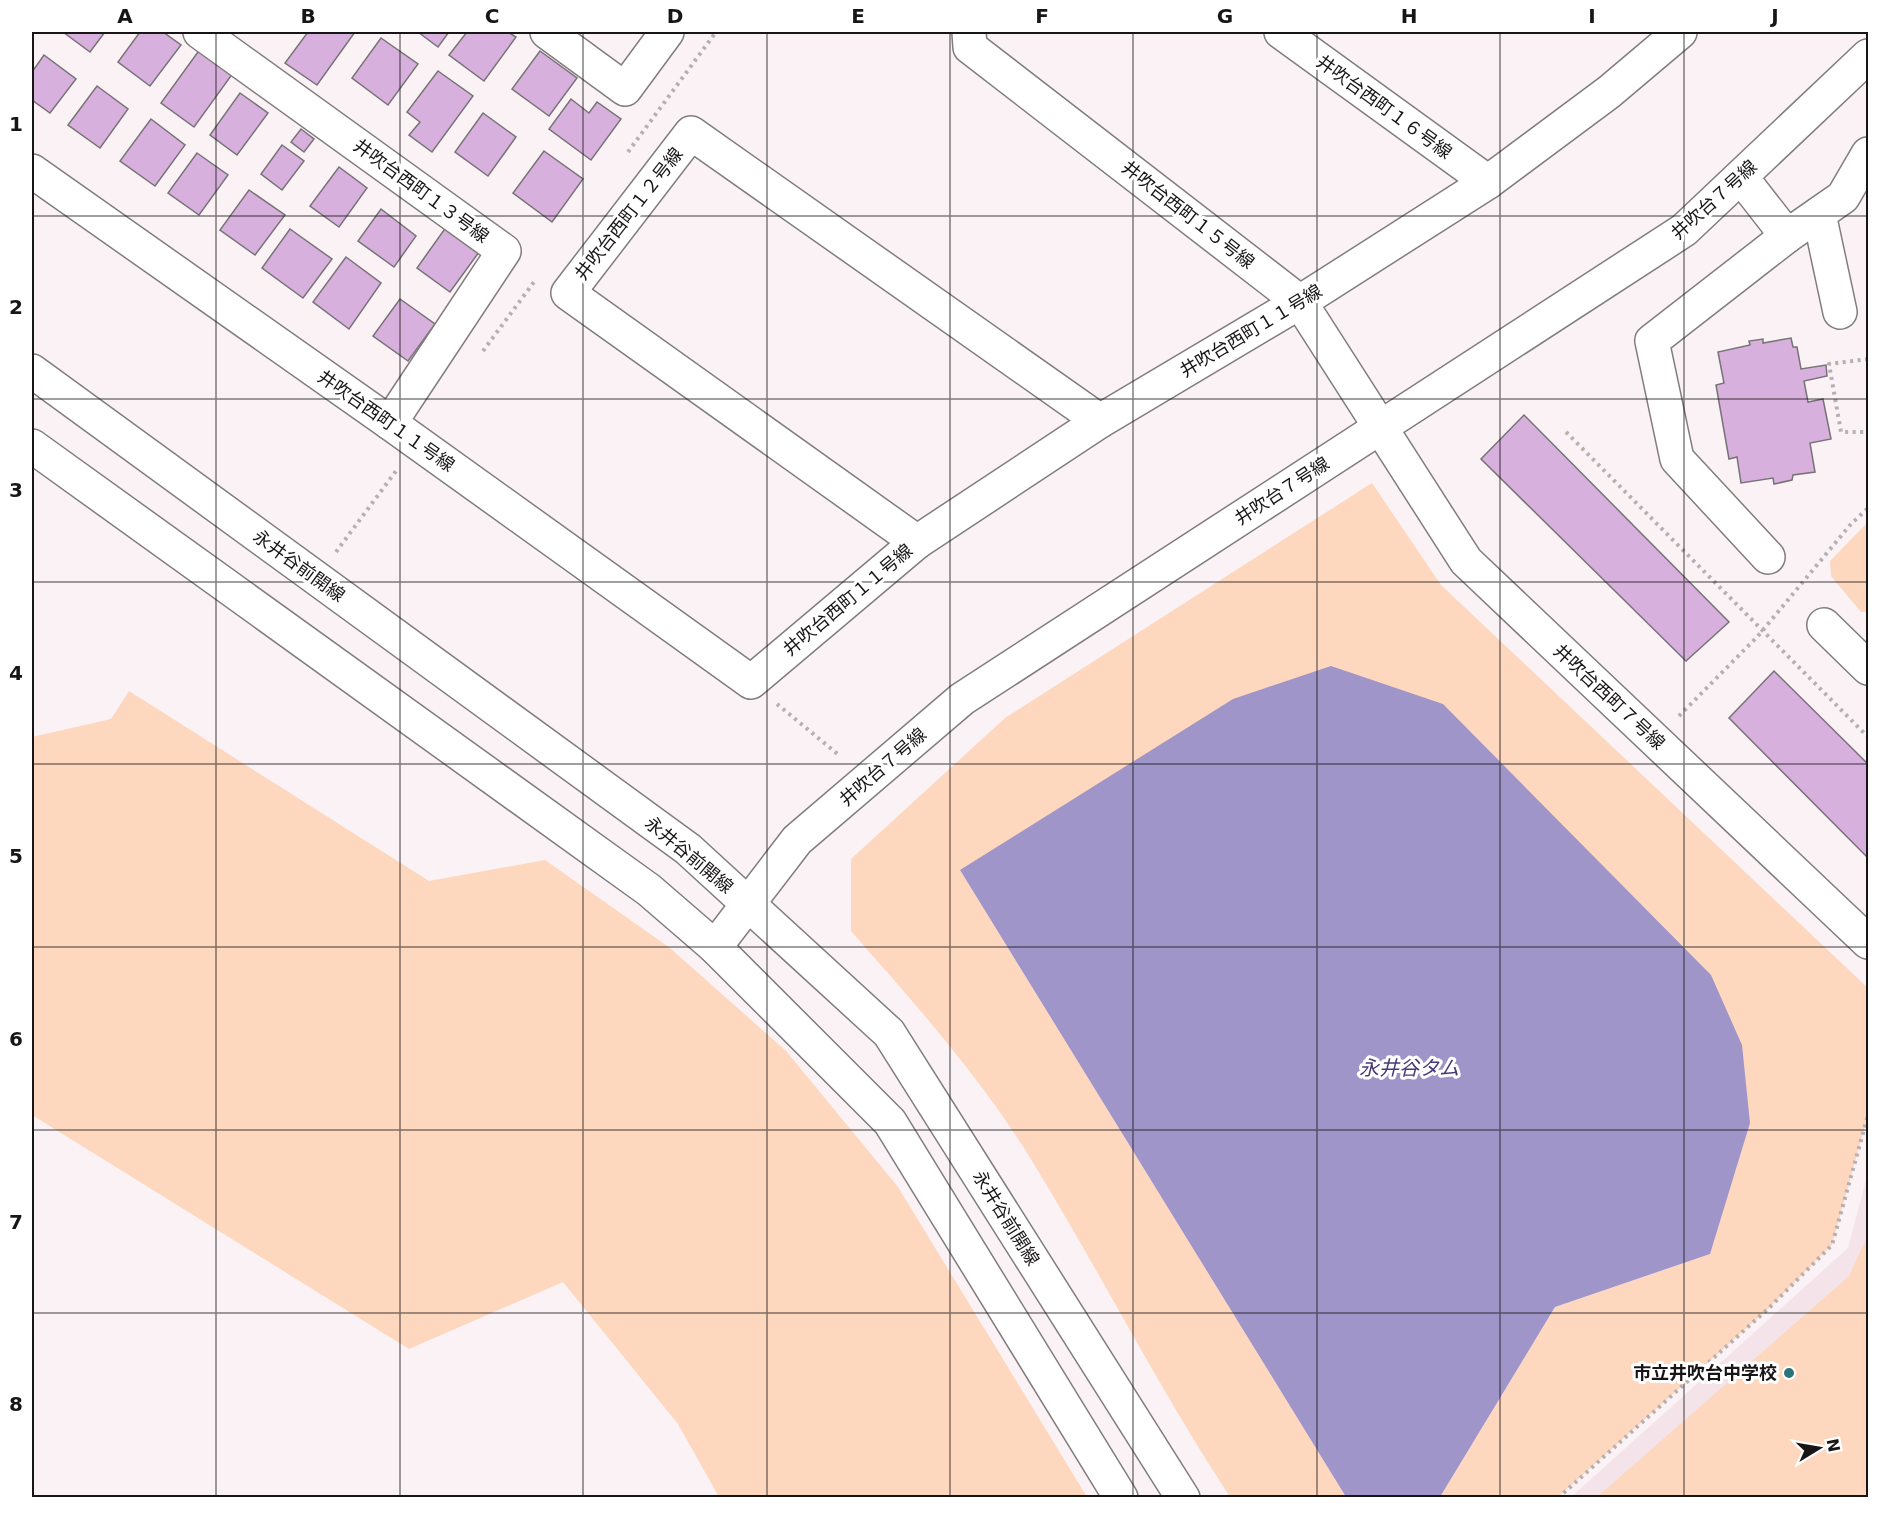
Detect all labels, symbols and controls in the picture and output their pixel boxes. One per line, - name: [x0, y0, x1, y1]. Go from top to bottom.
- text: A: [117, 4, 133, 28]
- text: B: [300, 4, 316, 28]
- text: C: [485, 4, 499, 28]
- text: D: [667, 4, 683, 28]
- text: E: [851, 4, 865, 28]
- text: F: [1035, 4, 1049, 28]
- text: G: [1217, 4, 1233, 28]
- text: H: [1401, 4, 1417, 28]
- text: I: [1588, 4, 1596, 28]
- text: J: [1769, 4, 1779, 28]
- street label: 井吹台西町１６号線: [1313, 50, 1456, 163]
- text: 1: [9, 112, 23, 136]
- street label: 井吹台西町１３号線: [350, 134, 493, 247]
- street label: 井吹台西町１２号線: [570, 143, 687, 284]
- street label: 井吹台西町１５号線: [1118, 156, 1259, 273]
- street label: 井吹台７号線: [1667, 156, 1761, 244]
- street label: 井吹台西町１１号線: [1176, 280, 1326, 381]
- text: 2: [9, 295, 23, 319]
- street label: 井吹台西町１１号線: [314, 366, 459, 476]
- street label: 井吹台７号線: [1231, 452, 1333, 529]
- text: 3: [9, 478, 23, 502]
- street label: 永井谷前開線: [249, 525, 349, 606]
- street label: 井吹台西町１１号線: [779, 540, 916, 660]
- street label: 井吹台西町７号線: [1550, 640, 1669, 753]
- text: 4: [9, 661, 23, 685]
- street label: 井吹台７号線: [835, 723, 930, 810]
- street label: 永井谷前開線: [641, 812, 737, 897]
- text: 5: [9, 844, 23, 868]
- text: 6: [9, 1027, 23, 1051]
- water label: 永井谷タム: [1359, 1056, 1459, 1080]
- street label: 永井谷前開線: [969, 1166, 1044, 1269]
- text: 7: [9, 1210, 23, 1234]
- place label: 市立井吹台中学校: [1633, 1362, 1777, 1383]
- marker: 市立井吹台中学校: [1782, 1366, 1796, 1380]
- text: 8: [9, 1392, 23, 1416]
- north arrow: [1789, 1418, 1849, 1478]
- text: N: [1823, 1437, 1844, 1454]

